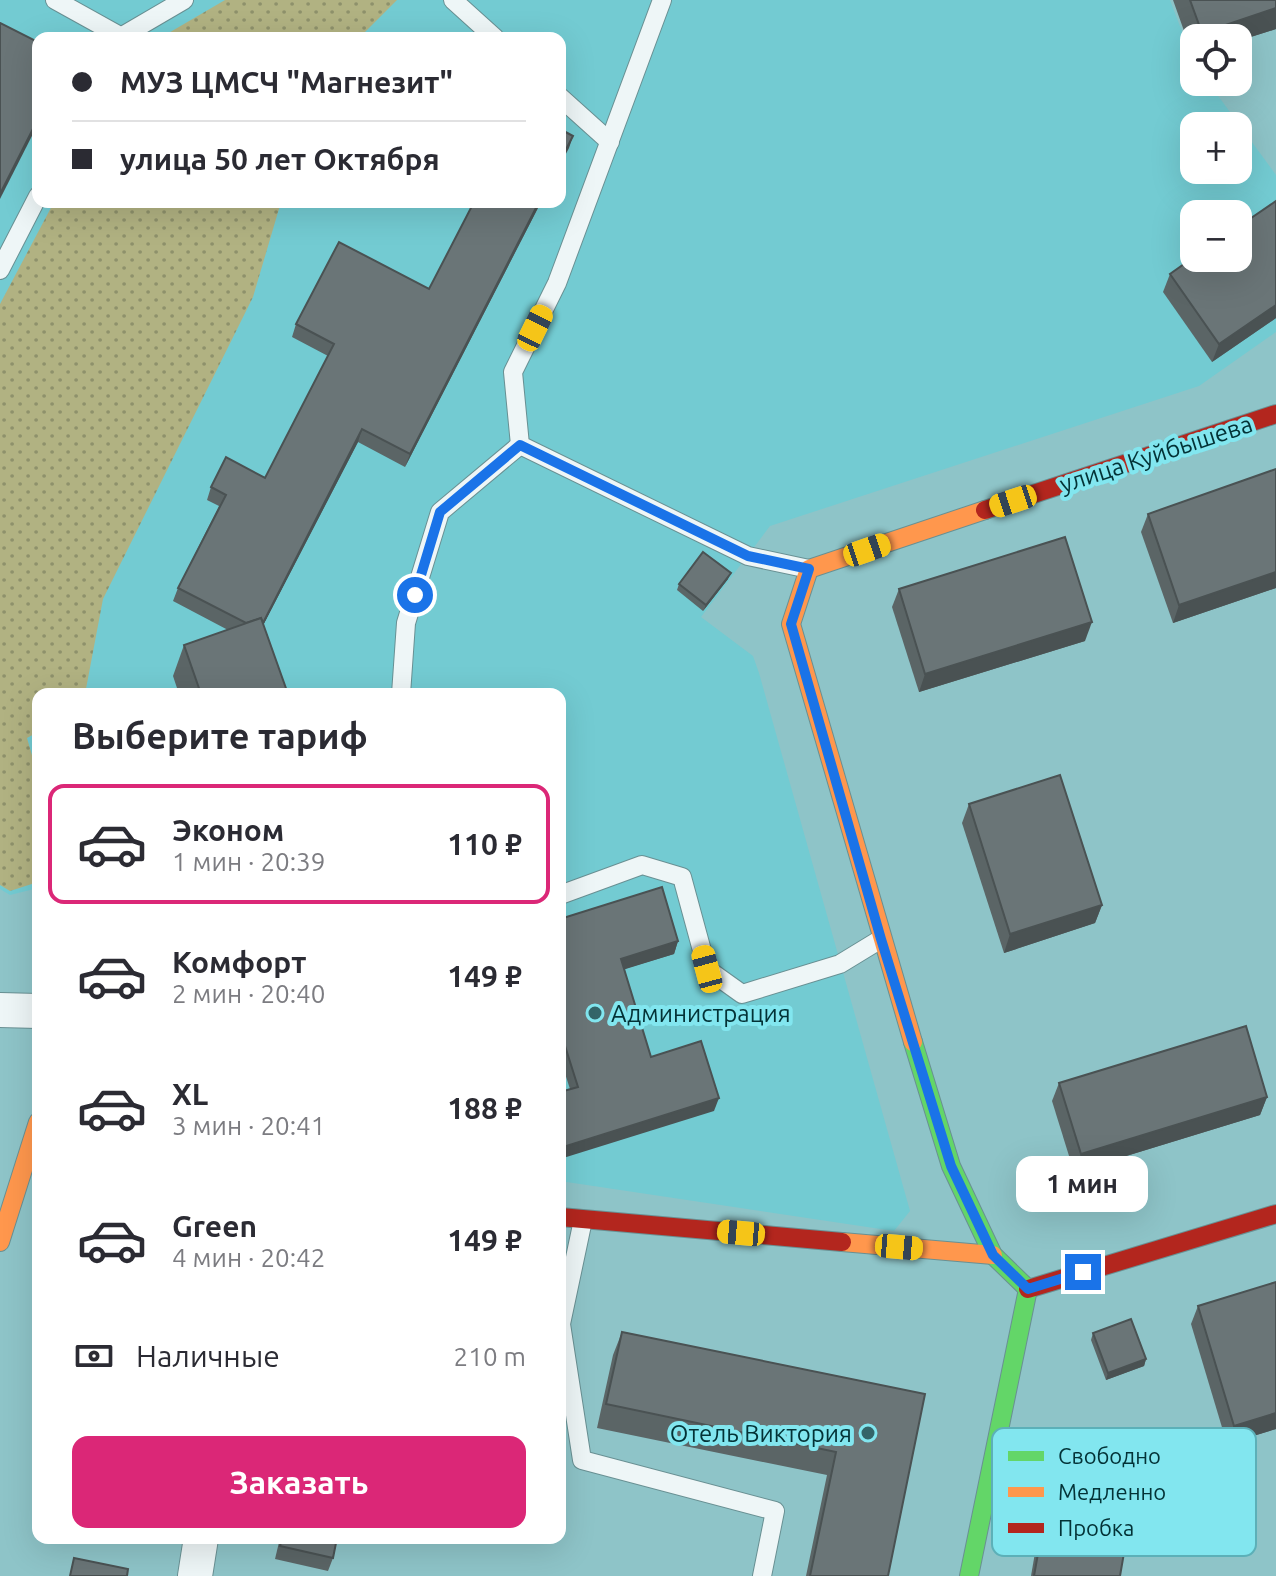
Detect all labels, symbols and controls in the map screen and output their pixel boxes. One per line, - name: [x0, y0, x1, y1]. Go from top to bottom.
- map controls: [1180, 24, 1252, 272]
- button: locate: [1180, 24, 1252, 96]
- text: МУЗ ЦМСЧ "Магнезит": [120, 65, 453, 99]
- button: +: [1180, 112, 1252, 184]
- text: улица 50 лет Октября: [120, 142, 440, 176]
- button: −: [1180, 200, 1252, 272]
- car: [514, 301, 556, 355]
- street label: улица Куйбышева: [1056, 410, 1256, 498]
- car: [986, 482, 1040, 520]
- car: [840, 531, 894, 569]
- route start: [397, 577, 433, 613]
- text: Выберите тариф: [72, 715, 368, 756]
- icon: car: [76, 808, 148, 880]
- text: Эконом: [172, 813, 284, 847]
- text: 110 ₽: [447, 827, 522, 861]
- text: 1 мин · 20:39: [172, 847, 325, 876]
- icon: car: [76, 940, 148, 1012]
- car: [689, 943, 725, 995]
- text: Комфорт: [172, 945, 306, 979]
- text: 149 ₽: [447, 959, 522, 993]
- text: 2 мин · 20:40: [172, 979, 325, 1008]
- place label: Администрация: [611, 1000, 791, 1027]
- marker: Администрация: [586, 1004, 604, 1022]
- icon: car: [76, 1072, 148, 1144]
- text: XL: [172, 1077, 208, 1111]
- text: 188 ₽: [447, 1091, 522, 1125]
- text: 3 мин · 20:41: [172, 1111, 325, 1140]
- callout: 1 мин: [1017, 1156, 1149, 1212]
- text: 1 мин: [1046, 1169, 1118, 1198]
- icon: car: [76, 1204, 148, 1276]
- text: Green: [172, 1209, 257, 1243]
- car: [716, 1219, 766, 1247]
- text: 149 ₽: [447, 1223, 522, 1257]
- car: [874, 1233, 924, 1261]
- text: 4 мин · 20:42: [172, 1243, 325, 1272]
- route end: [1065, 1254, 1101, 1290]
- icon: cash: [72, 1334, 116, 1378]
- text: Наличные: [136, 1339, 280, 1373]
- text: 210 m: [454, 1342, 526, 1371]
- place label: Отель Виктория: [670, 1420, 852, 1447]
- marker: Отель Виктория: [859, 1424, 877, 1442]
- legend: [992, 1428, 1256, 1556]
- button: Заказать: [72, 1436, 526, 1528]
- text: Свободно: [1058, 1443, 1161, 1468]
- text: Медленно: [1058, 1479, 1166, 1504]
- text: Пробка: [1058, 1515, 1134, 1540]

